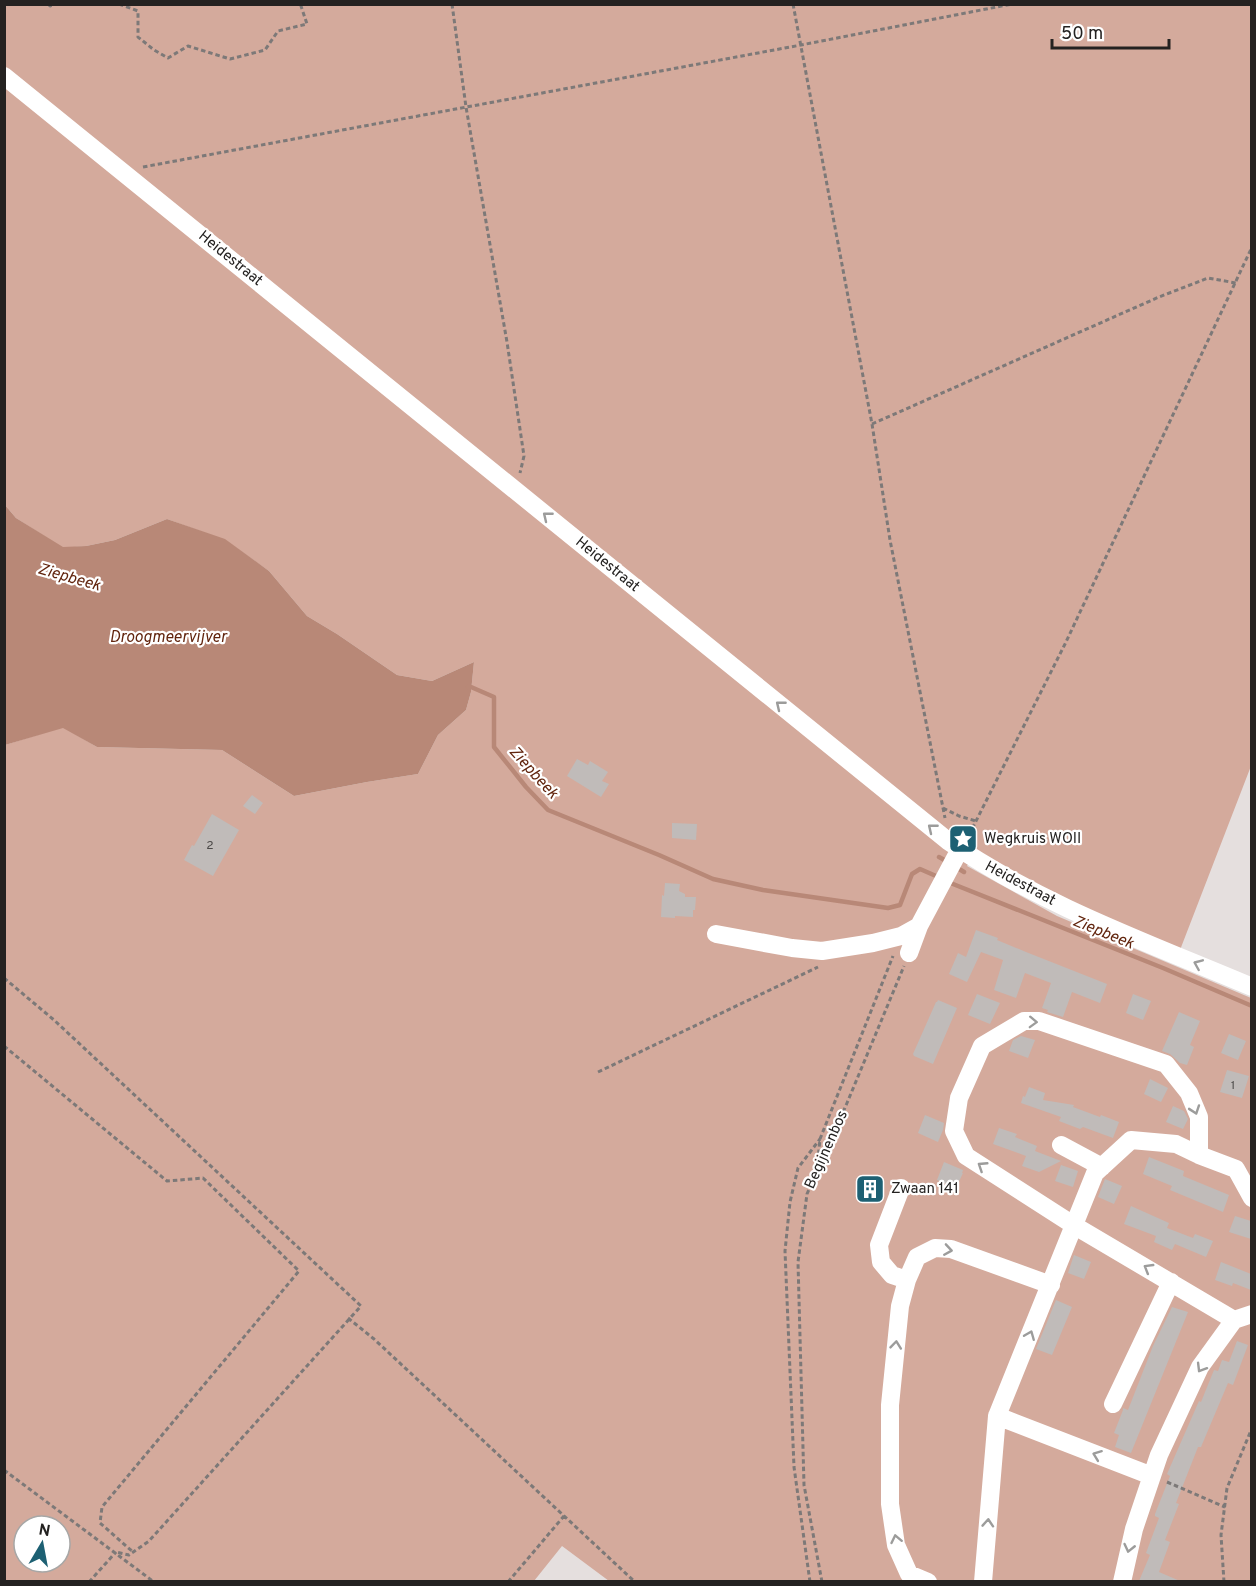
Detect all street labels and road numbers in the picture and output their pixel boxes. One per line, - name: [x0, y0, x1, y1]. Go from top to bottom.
- street label: Heidestraat: [194, 227, 266, 291]
- street label: Heidestraat: [571, 533, 643, 597]
- street label: Heidestraat: [981, 857, 1059, 911]
- street label: Begijnenbos: [801, 1108, 853, 1192]

